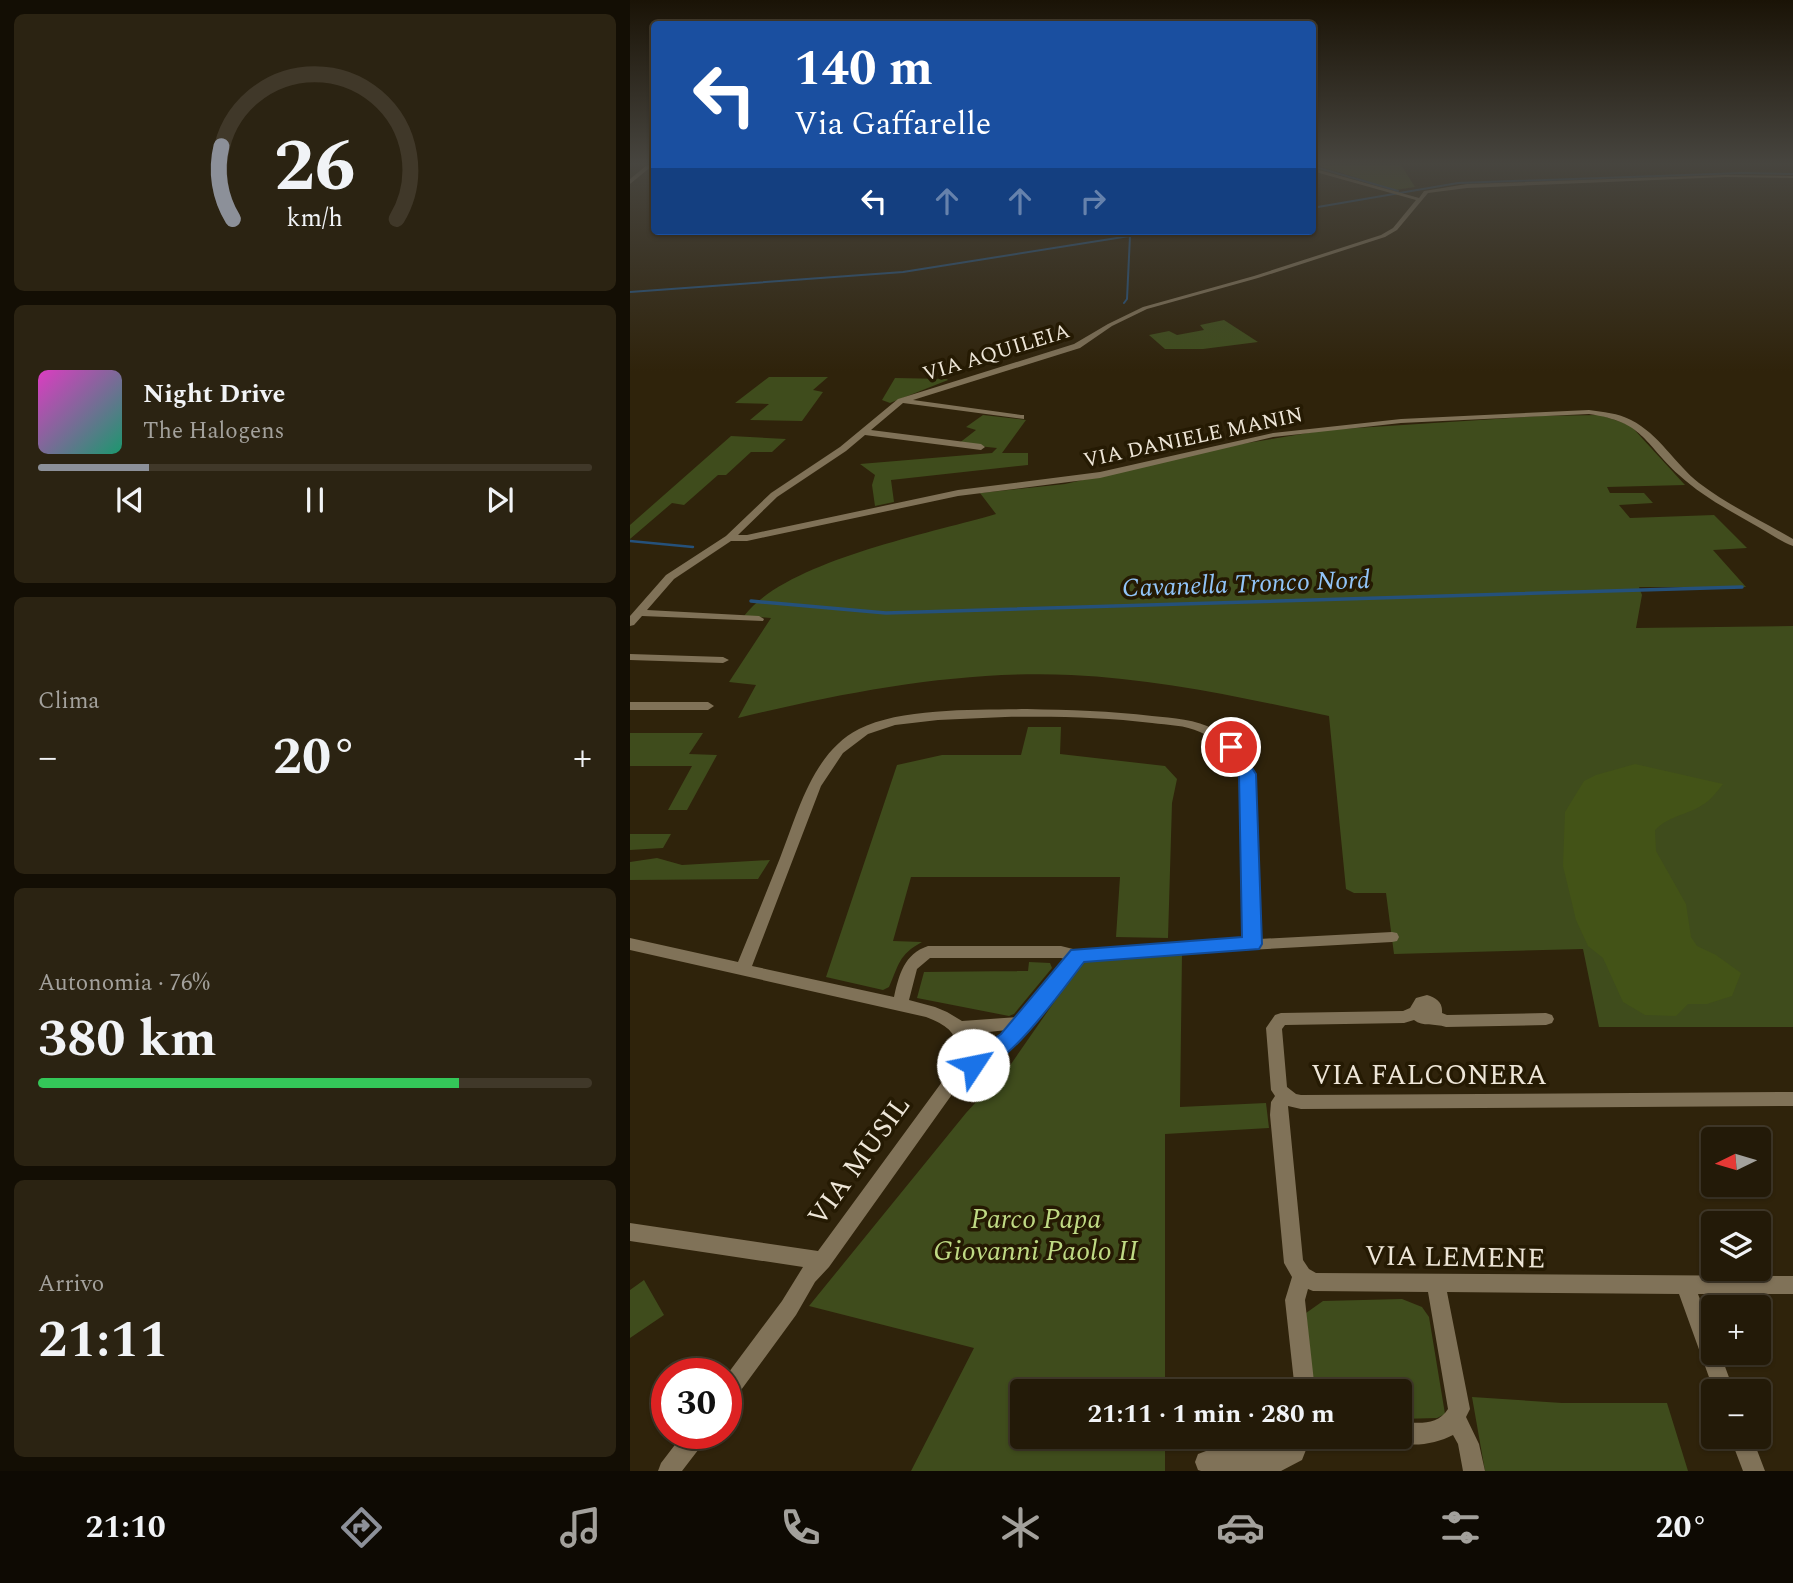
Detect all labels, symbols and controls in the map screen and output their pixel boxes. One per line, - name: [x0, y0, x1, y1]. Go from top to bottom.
- text: 140 m: [794, 32, 933, 107]
- icon: left: [679, 49, 770, 140]
- text: Via Gaffarelle: [794, 100, 991, 149]
- text: 26: [274, 112, 356, 223]
- icon: left: [855, 182, 893, 220]
- icon: ahead: [928, 182, 966, 220]
- icon: ahead: [1001, 182, 1039, 220]
- icon: right: [1074, 182, 1112, 220]
- text: km/h: [287, 200, 343, 238]
- street label: VIA AQUILEIA: [919, 315, 1074, 391]
- text: Night Drive: [143, 374, 285, 414]
- street label: VIA DANIELE MANIN: [1080, 399, 1306, 477]
- text: The Halogens: [143, 414, 285, 449]
- icon: previous: [111, 481, 149, 519]
- icon: pause: [296, 481, 334, 519]
- icon: next: [481, 481, 519, 519]
- water label: Cavanella Tronco Nord: [1121, 560, 1371, 608]
- text: Clima: [38, 684, 100, 719]
- pin: [1201, 717, 1261, 777]
- text: 20°: [273, 718, 357, 797]
- icon: arrive: [1212, 728, 1250, 766]
- text: −: [38, 729, 57, 787]
- text: +: [573, 729, 592, 787]
- text: Autonomia · 76%: [38, 966, 210, 1001]
- text: 380 km: [38, 1000, 217, 1079]
- position arrow: [936, 1028, 1010, 1102]
- street label: VIA FALCONERA: [1311, 1054, 1547, 1097]
- street label: VIA MUSIL: [797, 1086, 921, 1235]
- north arrow: [1701, 1127, 1771, 1197]
- map controls: [1701, 1127, 1771, 1449]
- park label: Parco Papa Giovanni Paolo II: [933, 1198, 1139, 1273]
- button: layers: [1701, 1211, 1771, 1281]
- street label: VIA LEMENE: [1364, 1234, 1546, 1281]
- text: Arrivo: [38, 1267, 104, 1302]
- button: +: [1701, 1295, 1771, 1365]
- text: 21:11: [38, 1301, 169, 1380]
- speed limit sign: 30: [651, 1358, 742, 1449]
- button: −: [1701, 1379, 1771, 1449]
- text: 21:11 · 1 min · 280 m: [1087, 1394, 1335, 1434]
- text: 21:10: [85, 1503, 166, 1552]
- icon: directions: [337, 1503, 386, 1552]
- icon: music: [556, 1503, 605, 1552]
- icon: phone: [776, 1503, 825, 1552]
- icon: climate: [996, 1503, 1045, 1552]
- icon: car: [1216, 1503, 1265, 1552]
- icon: filters: [1436, 1503, 1485, 1552]
- text: 20°: [1656, 1503, 1708, 1552]

